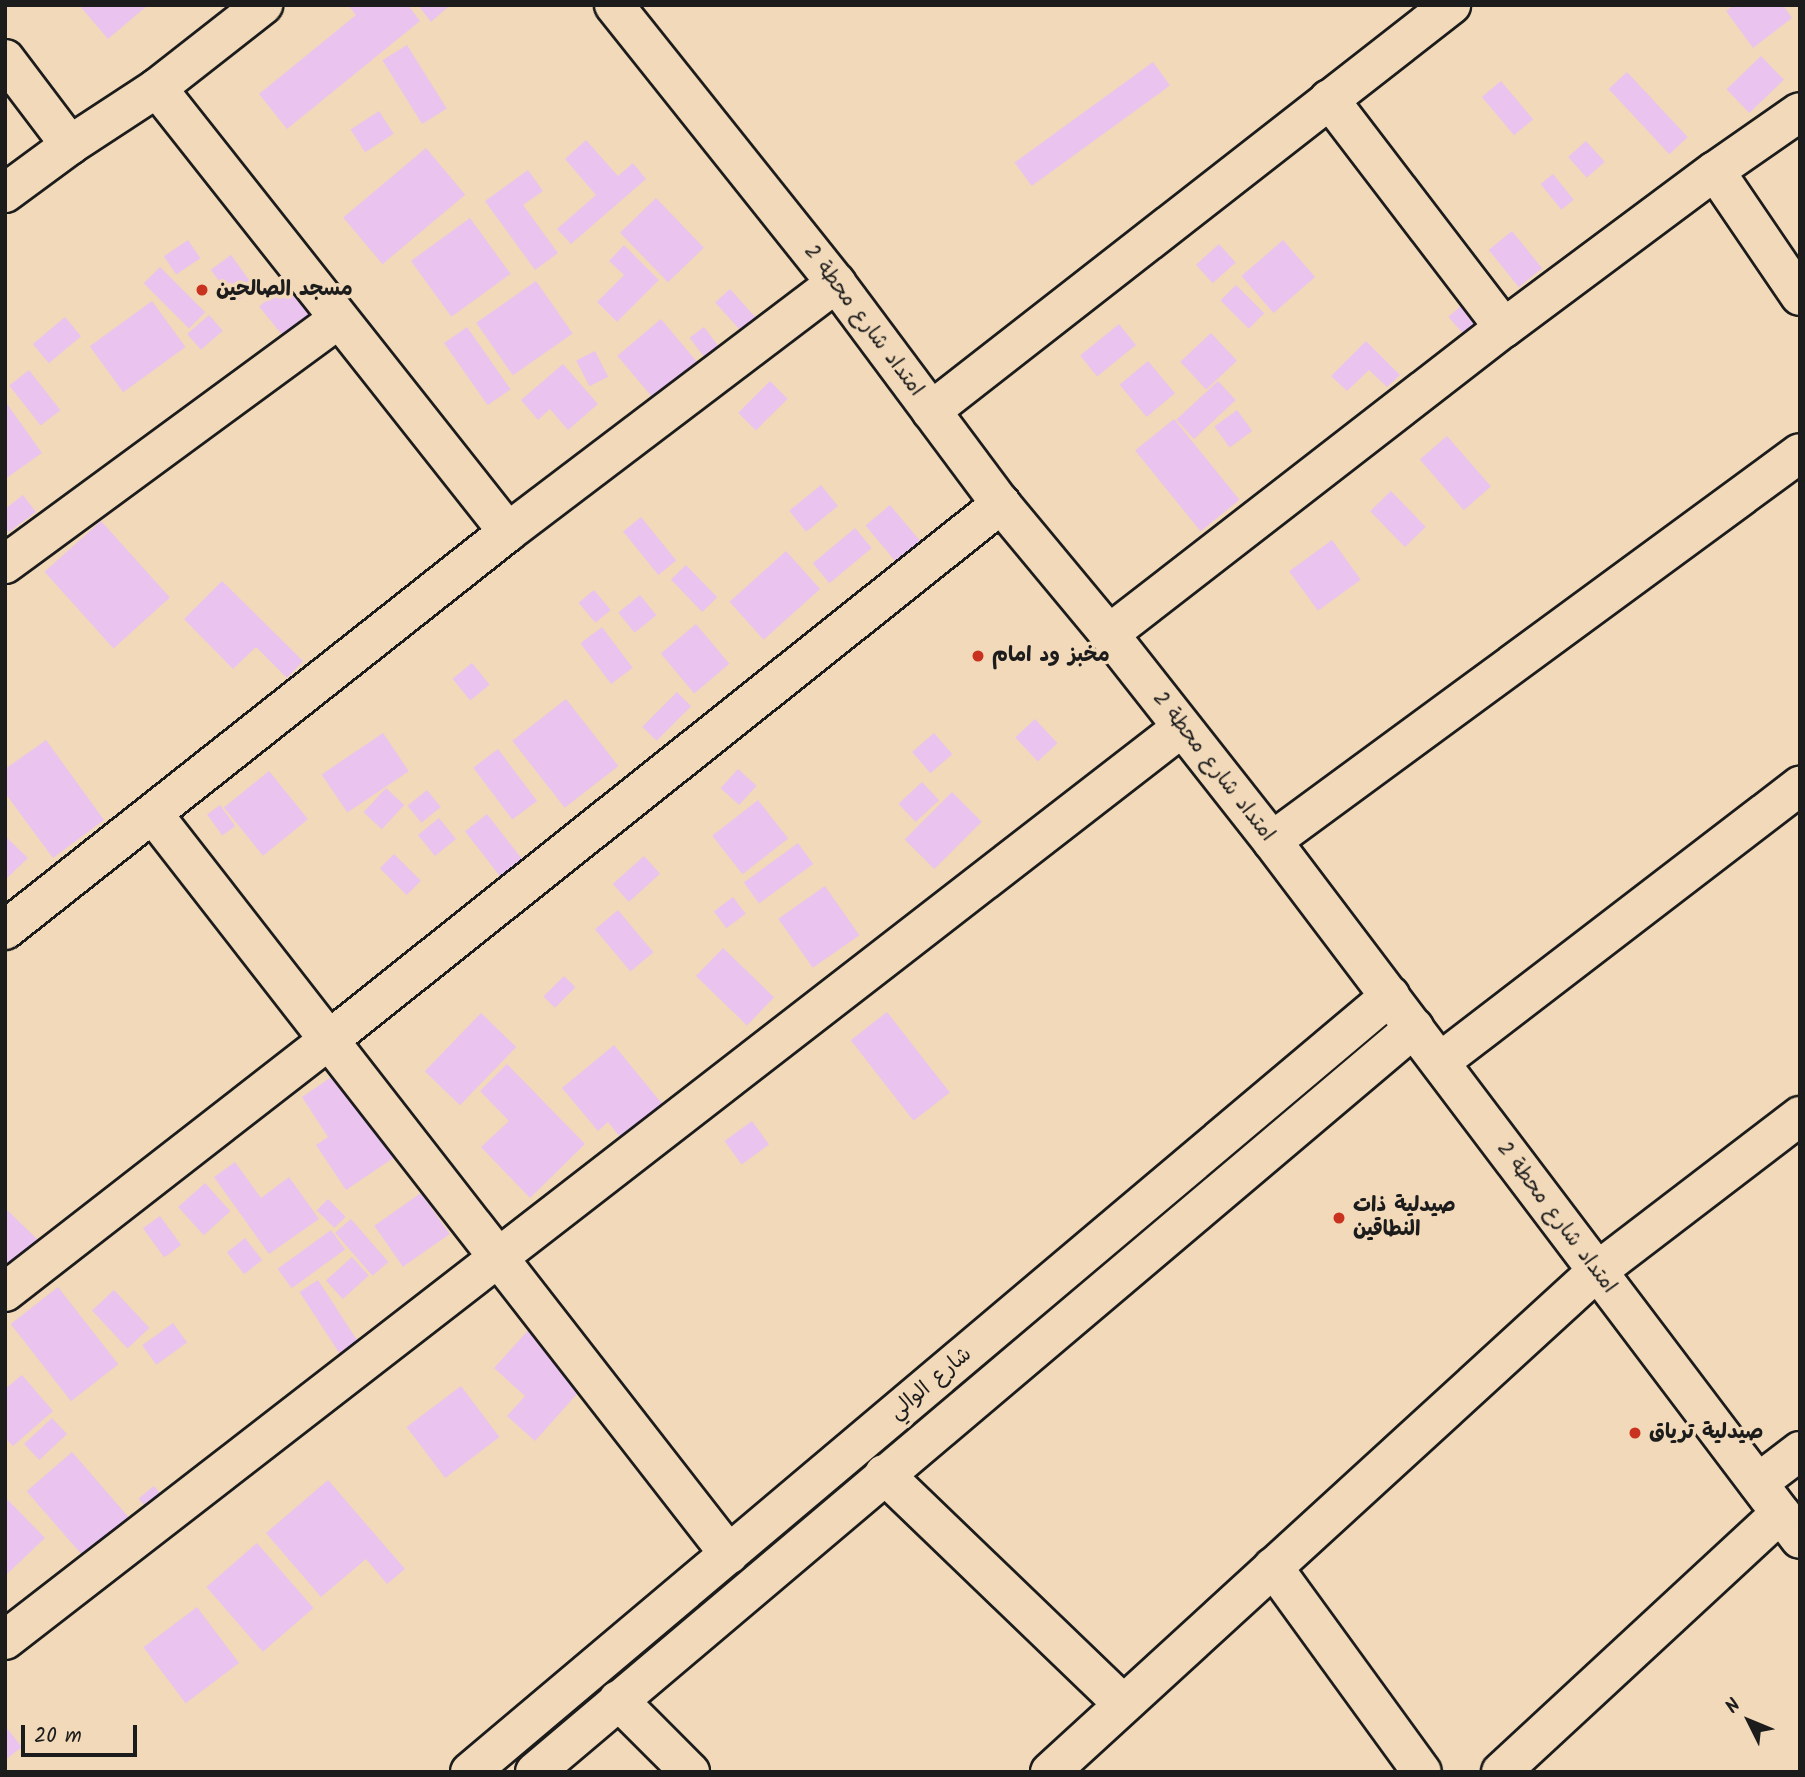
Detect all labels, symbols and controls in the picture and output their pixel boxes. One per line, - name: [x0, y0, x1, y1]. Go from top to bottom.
- street label: امتداد شارع محطة 2: [798, 240, 928, 402]
- place label: مسجد الصالحين: [216, 277, 353, 303]
- marker: مسجد الصالحين: [194, 282, 210, 298]
- place label: مخبز ود امام: [992, 643, 1110, 669]
- marker: مخبز ود امام: [970, 648, 986, 664]
- street label: امتداد شارع محطة 2: [1147, 687, 1279, 847]
- street label: امتداد شارع محطة 2: [1491, 1137, 1621, 1299]
- place label: صيدلية ذات النطاقين: [1353, 1193, 1456, 1243]
- marker: صيدلية ذات النطاقين: [1331, 1210, 1347, 1226]
- street label: شارع الوالي: [885, 1342, 977, 1426]
- place label: صيدلية ترياق: [1649, 1420, 1763, 1446]
- marker: صيدلية ترياق: [1627, 1425, 1643, 1441]
- north arrow: [1714, 1686, 1784, 1756]
- text: N: [1719, 1692, 1749, 1721]
- scale bar: [24, 1710, 140, 1754]
- text: 20 m: [34, 1720, 82, 1753]

